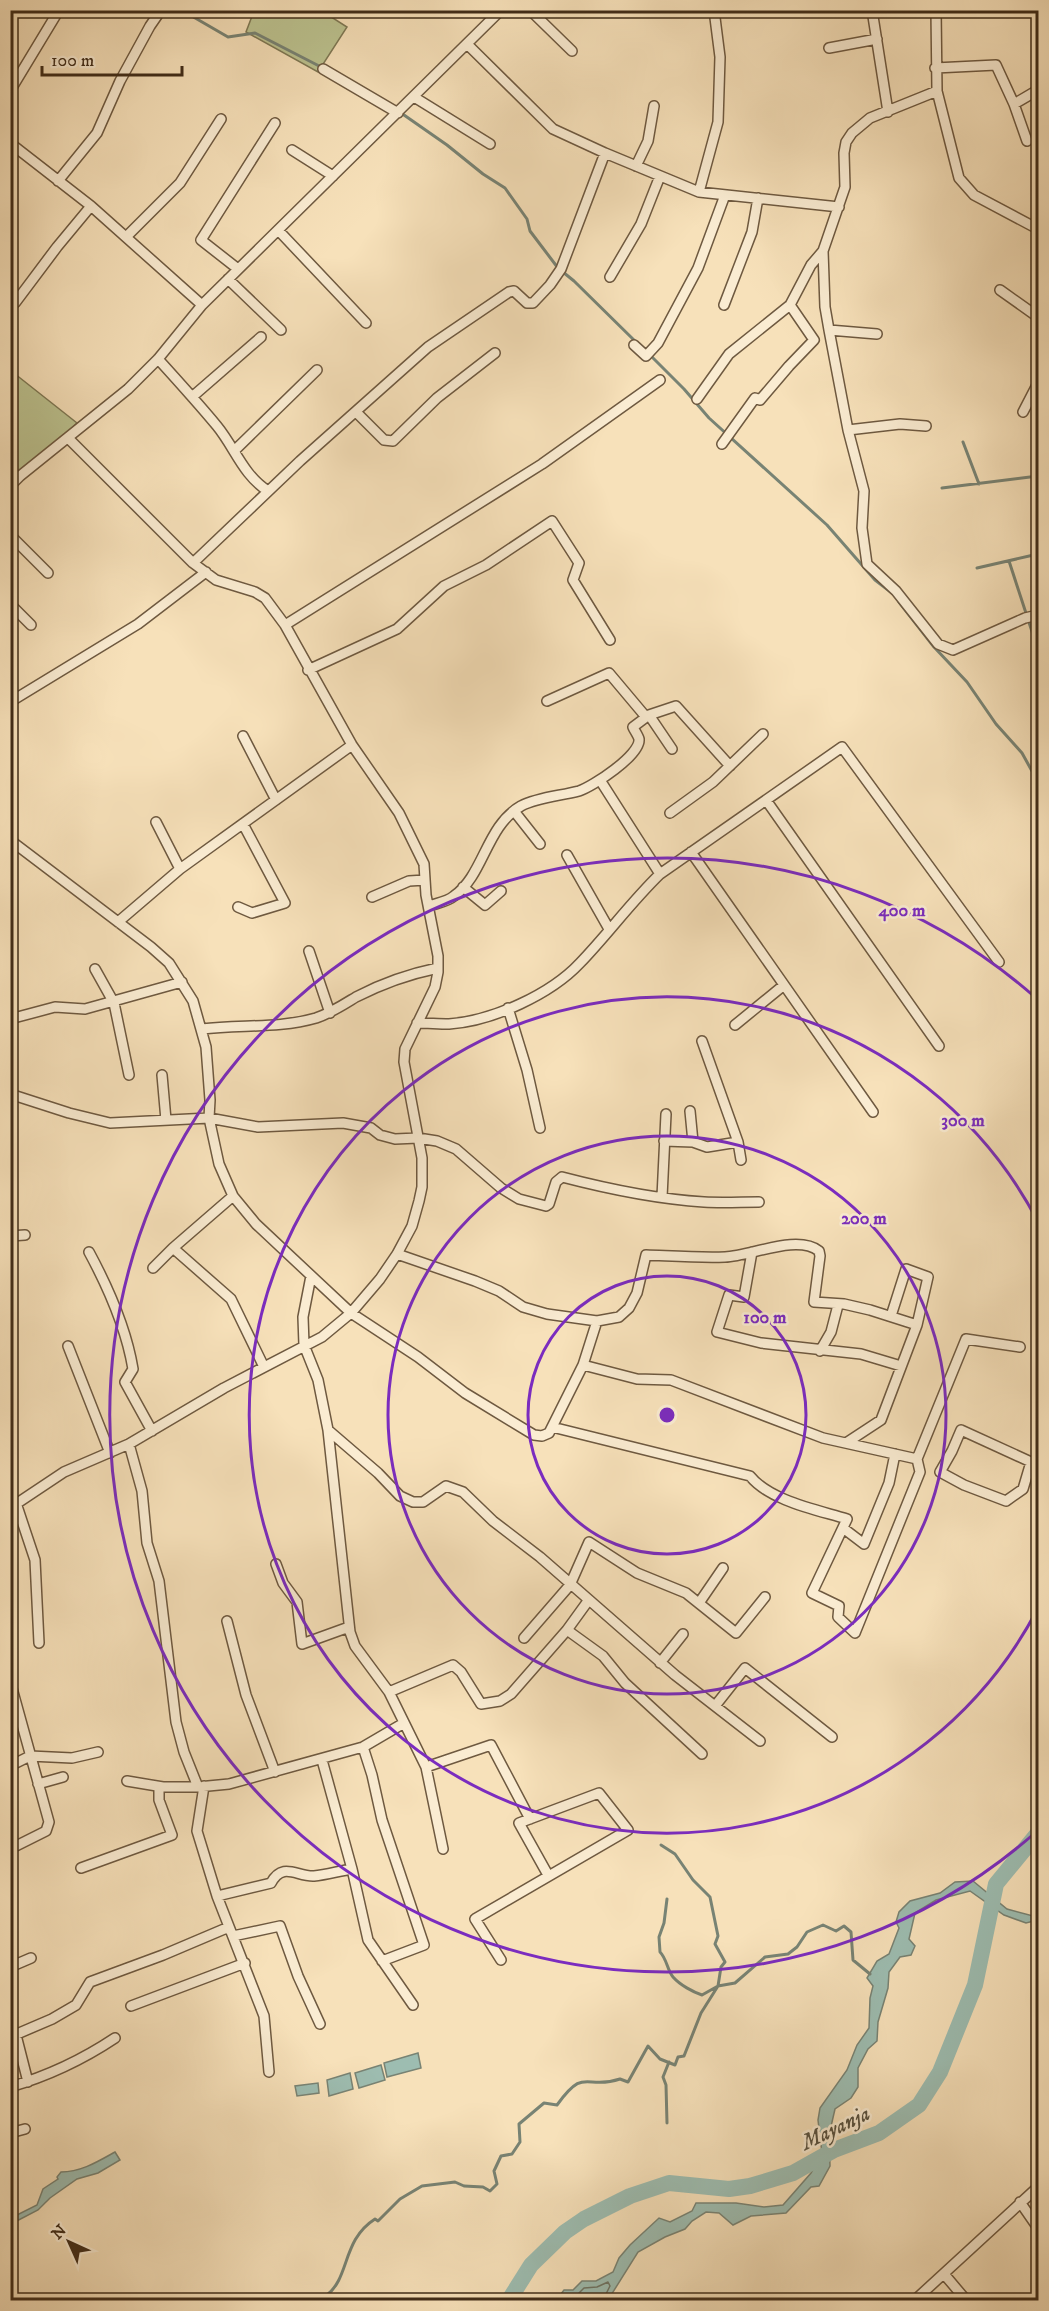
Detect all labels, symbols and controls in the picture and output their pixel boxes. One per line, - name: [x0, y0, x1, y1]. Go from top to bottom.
- scale bar: [42, 39, 182, 77]
- text: 100 m: [51, 50, 94, 72]
- text: 400 m: [877, 900, 926, 922]
- text: 300 m: [941, 1110, 985, 1132]
- text: 200 m: [841, 1208, 887, 1230]
- text: 100 m: [743, 1307, 787, 1329]
- centre of rings: [657, 1405, 677, 1425]
- water label: Mayanja: [795, 2100, 875, 2157]
- north arrow: [39, 2212, 99, 2272]
- text: N: [47, 2220, 71, 2244]

